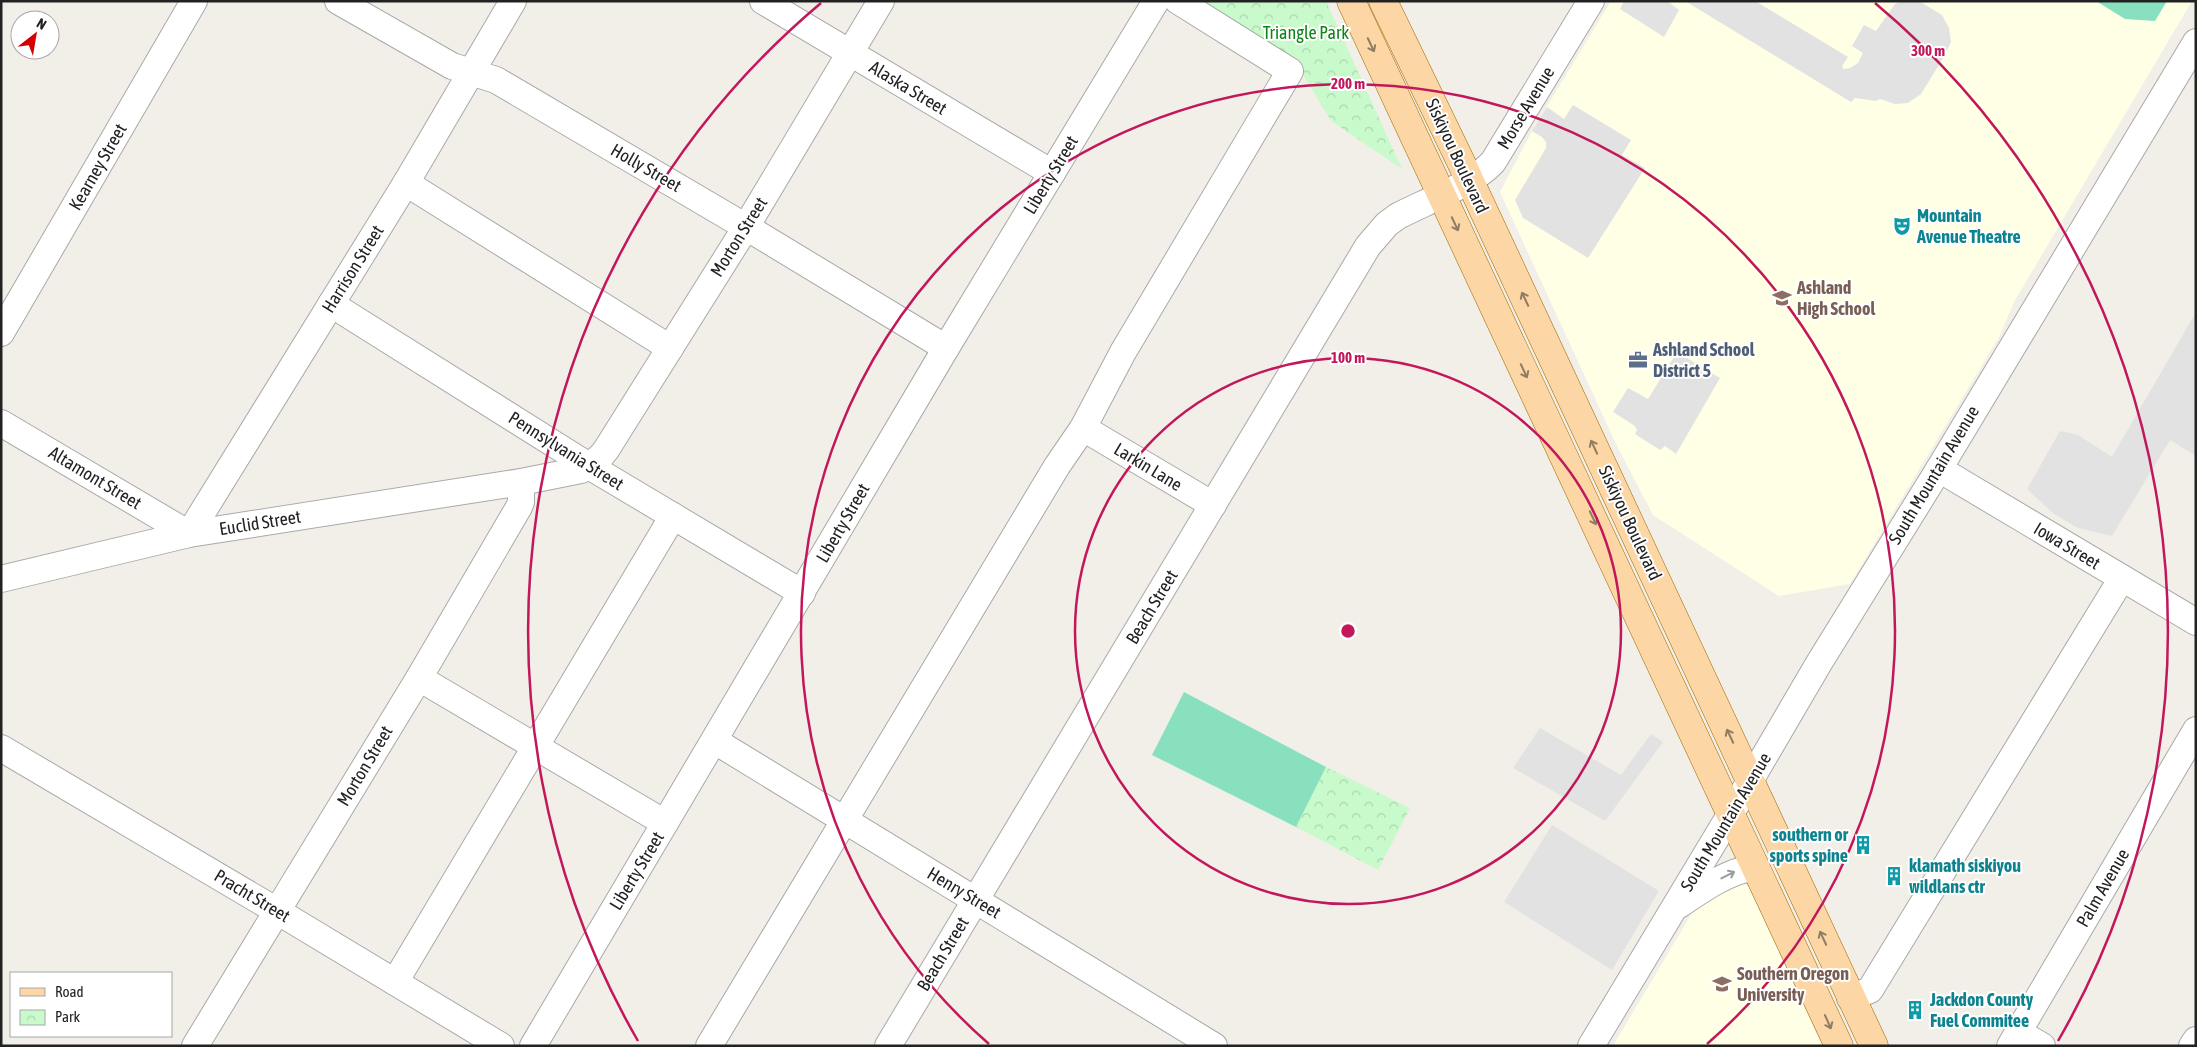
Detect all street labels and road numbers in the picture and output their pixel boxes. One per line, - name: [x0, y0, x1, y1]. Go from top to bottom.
- street label: Alaska Street: [866, 56, 951, 119]
- street label: Morse Avenue: [1493, 63, 1558, 153]
- street label: Siskiyou Boulevard: [1422, 95, 1493, 216]
- street label: Kearney Street: [64, 120, 131, 214]
- street label: Liberty Street: [1019, 132, 1082, 218]
- street label: Holly Street: [607, 139, 685, 196]
- street label: Morton Street: [706, 193, 771, 280]
- street label: Harrison Street: [317, 221, 388, 316]
- street label: South Mountain Avenue: [1884, 402, 1983, 548]
- street label: Pennsylvania Street: [505, 407, 628, 494]
- street label: Larkin Lane: [1110, 438, 1186, 495]
- street label: Altamont Street: [45, 442, 145, 513]
- street label: Siskiyou Boulevard: [1595, 462, 1666, 583]
- street label: Liberty Street: [812, 480, 874, 566]
- street label: Euclid Street: [218, 506, 302, 539]
- street label: Iowa Street: [2030, 518, 2104, 574]
- street label: Beach Street: [1121, 566, 1182, 647]
- street label: Morton Street: [332, 722, 397, 810]
- street label: South Mountain Avenue: [1676, 749, 1775, 895]
- street label: Liberty Street: [605, 828, 668, 914]
- street label: Palm Avenue: [2072, 845, 2133, 931]
- street label: Henry Street: [924, 862, 1005, 923]
- street label: Pracht Street: [211, 865, 294, 926]
- street label: Beach Street: [912, 913, 973, 994]

